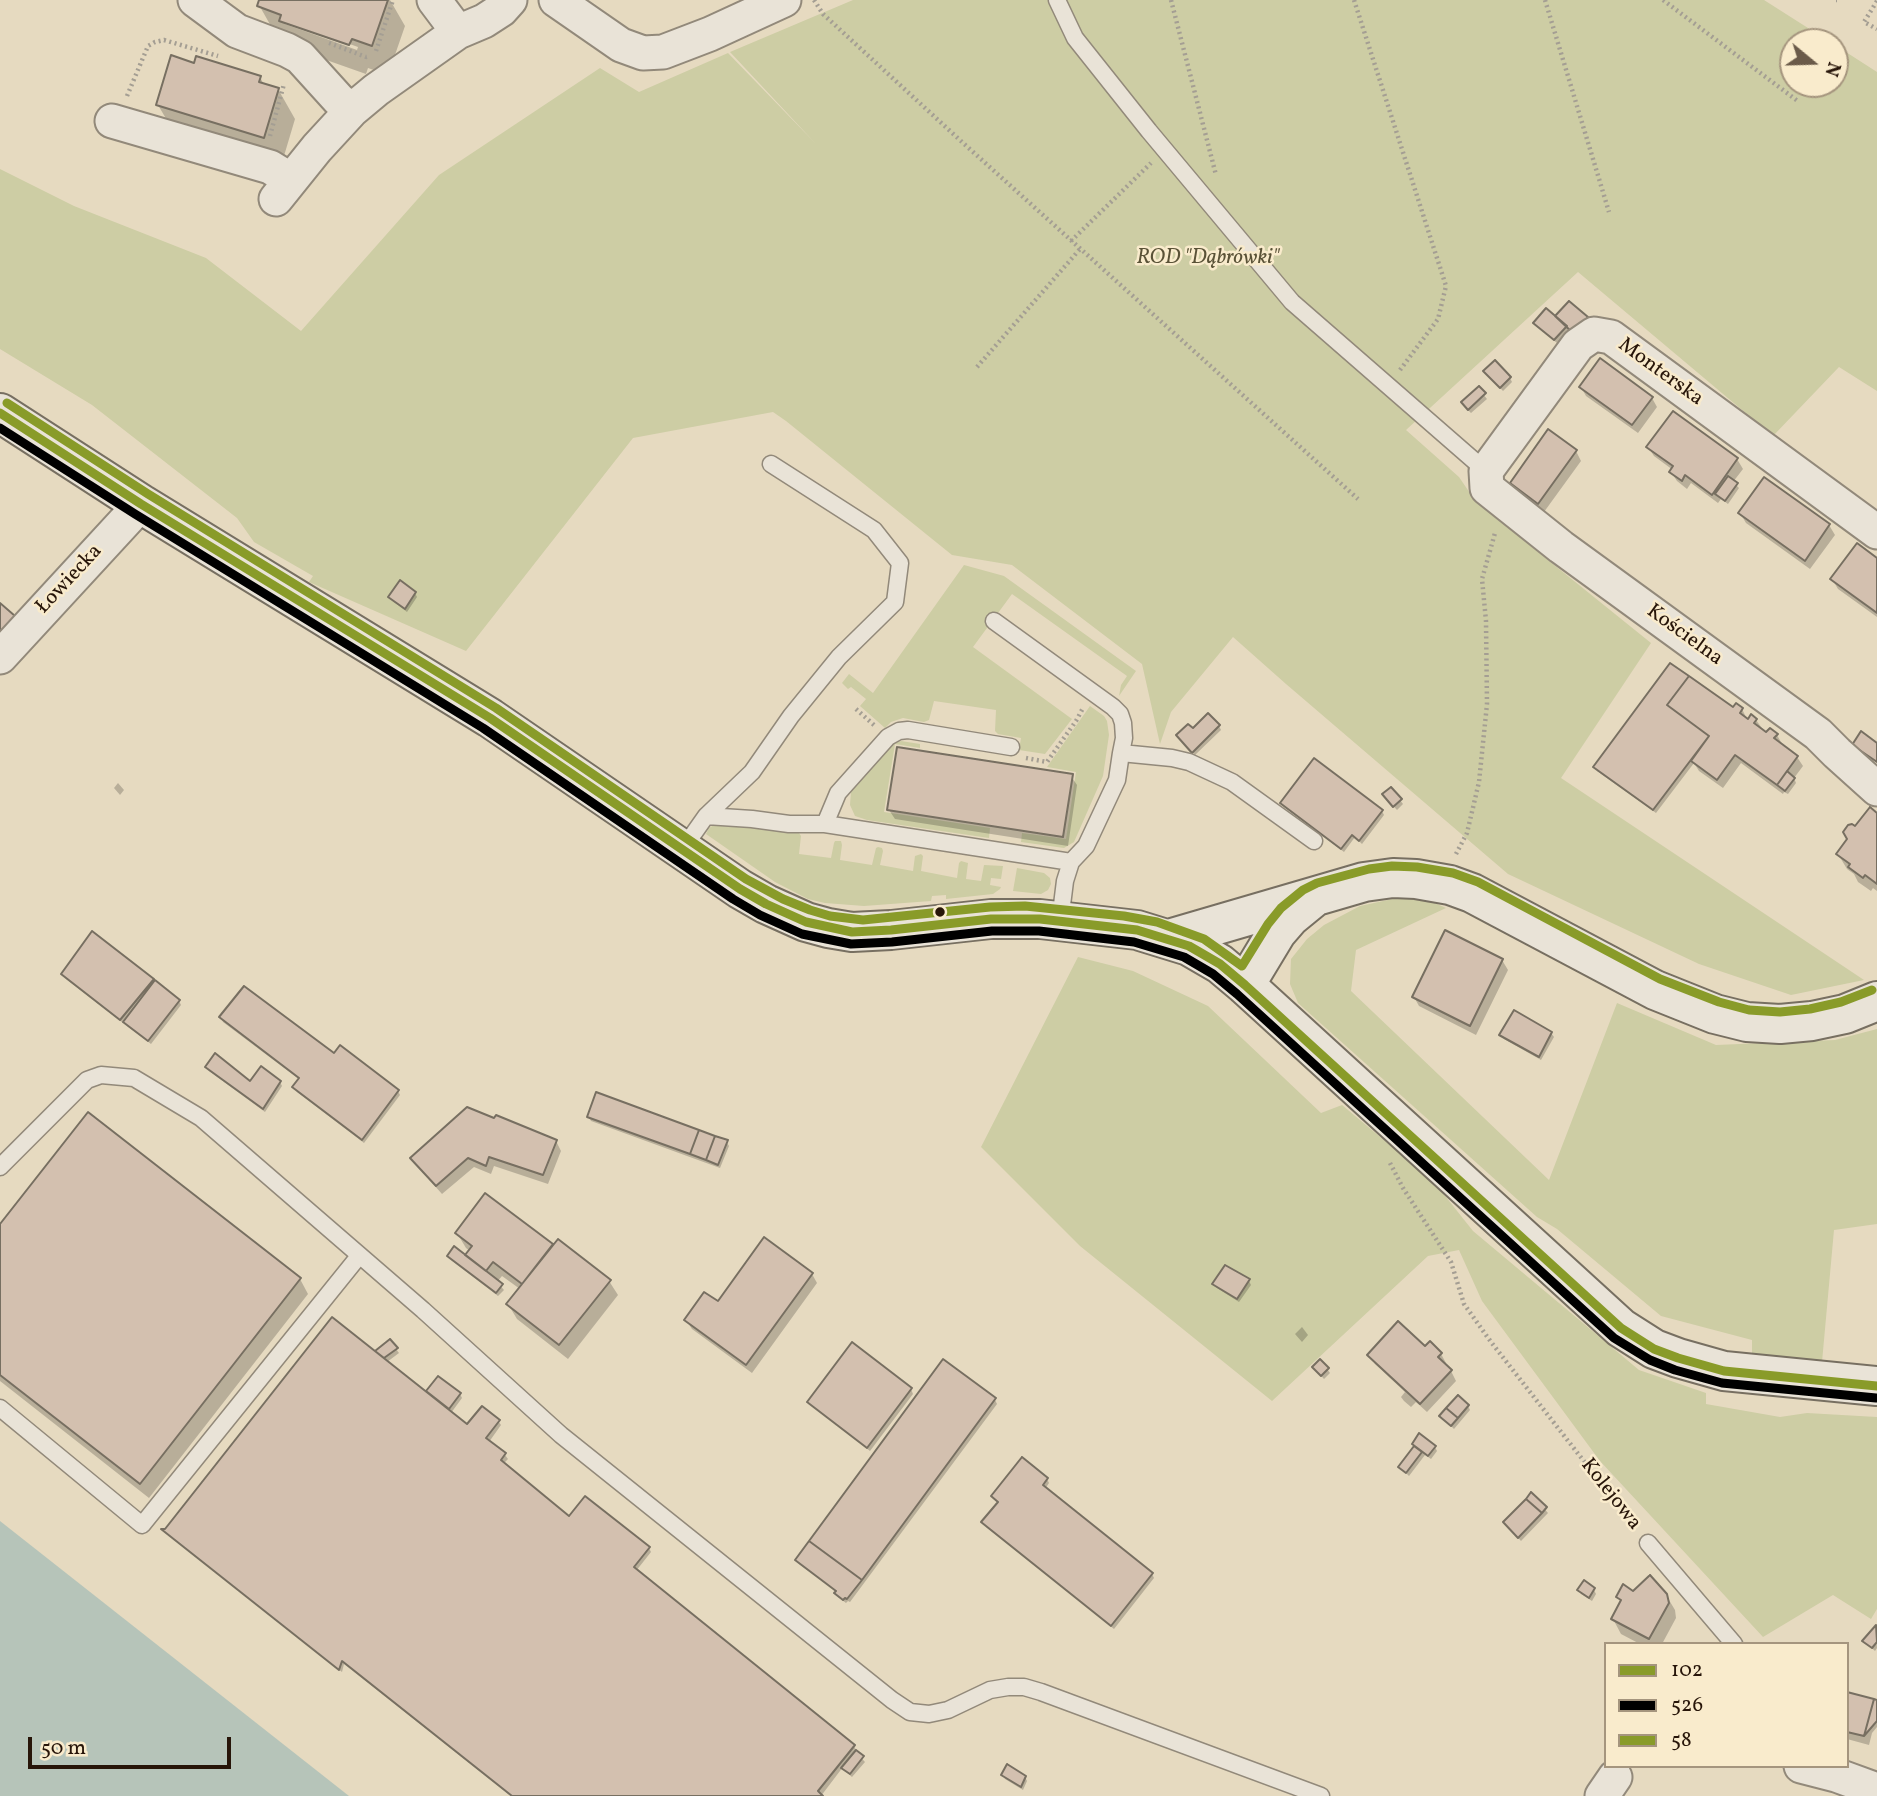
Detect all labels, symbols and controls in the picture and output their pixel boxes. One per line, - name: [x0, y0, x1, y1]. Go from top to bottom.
- north arrow: [1779, 28, 1849, 98]
- text: N: [1817, 58, 1847, 80]
- park label: ROD "Dąbrówki": [1136, 246, 1280, 272]
- street label: Monterska: [1612, 334, 1708, 412]
- street label: Łowiecka: [31, 540, 109, 620]
- street label: Kościelna: [1641, 600, 1727, 672]
- unlabelled marker: [933, 905, 947, 919]
- street label: Kolejowa: [1574, 1454, 1646, 1536]
- legend: [1604, 1642, 1849, 1768]
- text: 102: [1671, 1656, 1703, 1685]
- text: 526: [1671, 1691, 1703, 1720]
- scale bar: [32, 1722, 234, 1766]
- text: 58: [1671, 1726, 1692, 1755]
- text: 50 m: [41, 1734, 86, 1763]

